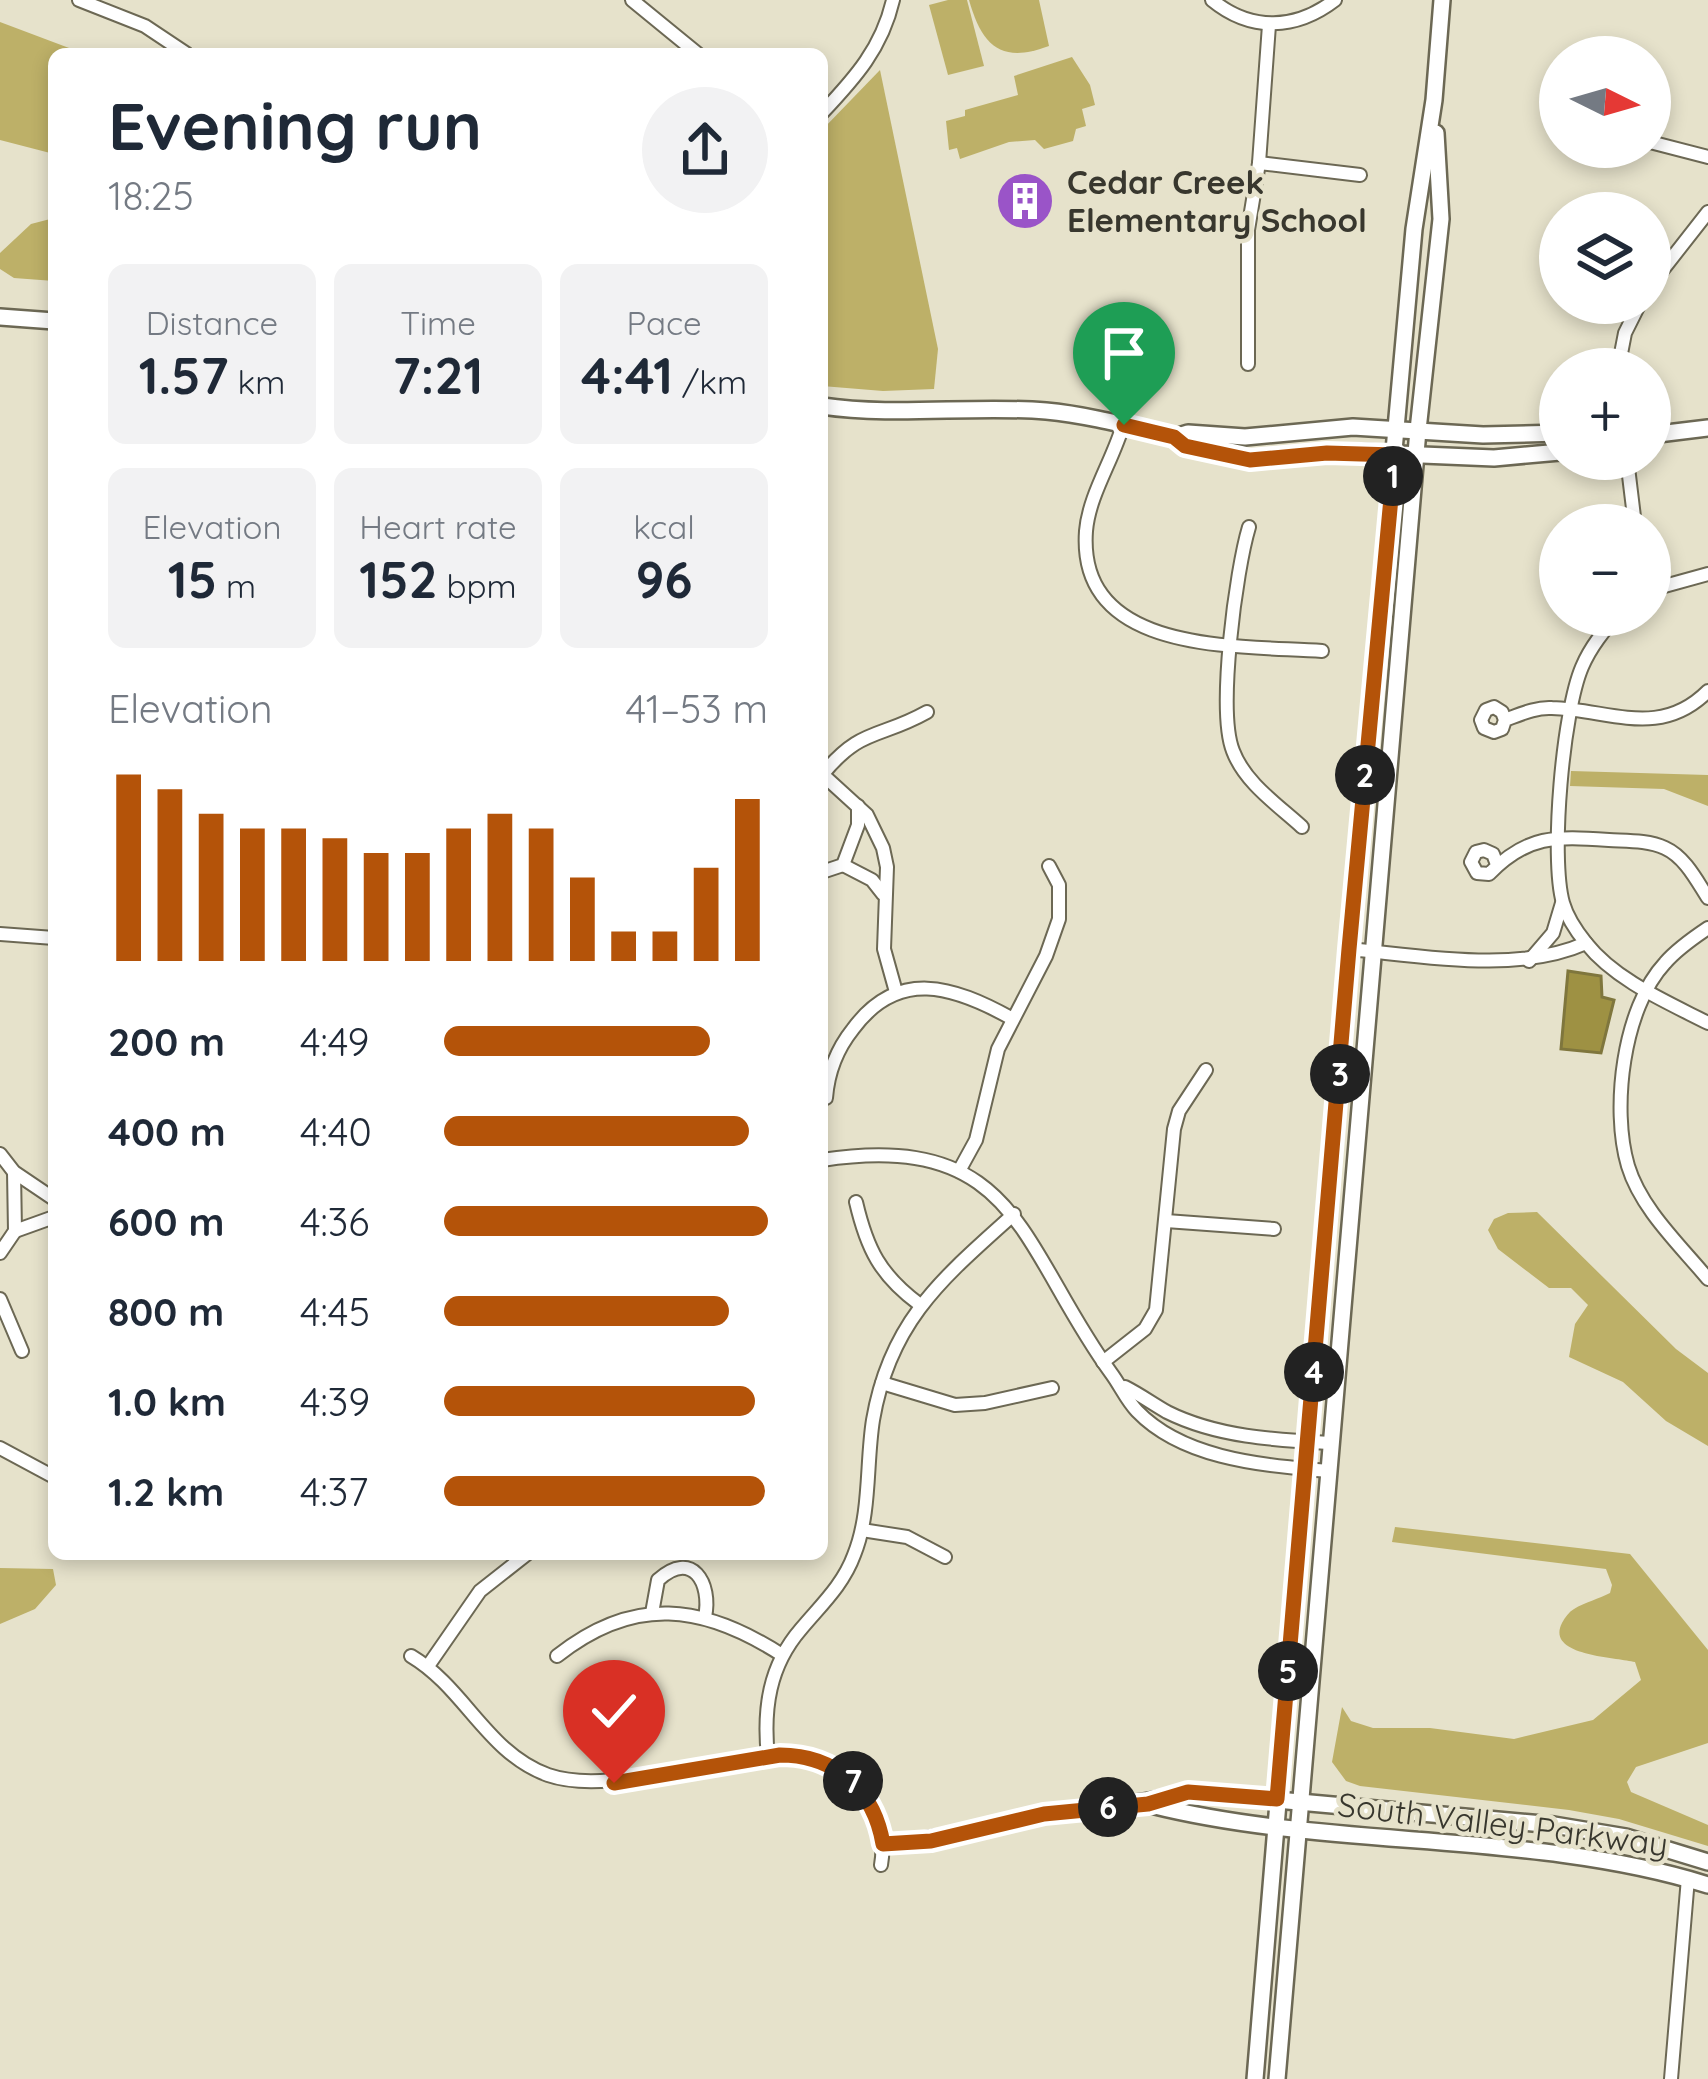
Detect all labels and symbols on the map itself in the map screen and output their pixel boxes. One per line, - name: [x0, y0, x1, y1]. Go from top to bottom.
- north arrow: [1539, 36, 1671, 168]
- place label: Cedar Creek Elementary School: [1067, 161, 1367, 240]
- building icon: Cedar Creek Elementary School: [994, 170, 1056, 232]
- pin: [1073, 302, 1175, 425]
- pin: 1: [1363, 446, 1423, 506]
- pin: 2: [1335, 745, 1395, 805]
- pin: 3: [1310, 1044, 1370, 1104]
- pin: 4: [1284, 1342, 1344, 1402]
- pin: 5: [1258, 1641, 1318, 1701]
- pin: [563, 1660, 665, 1783]
- pin: 7: [823, 1751, 883, 1811]
- pin: 6: [1078, 1777, 1138, 1837]
- street label: South Valley Parkway: [1336, 1783, 1670, 1864]

